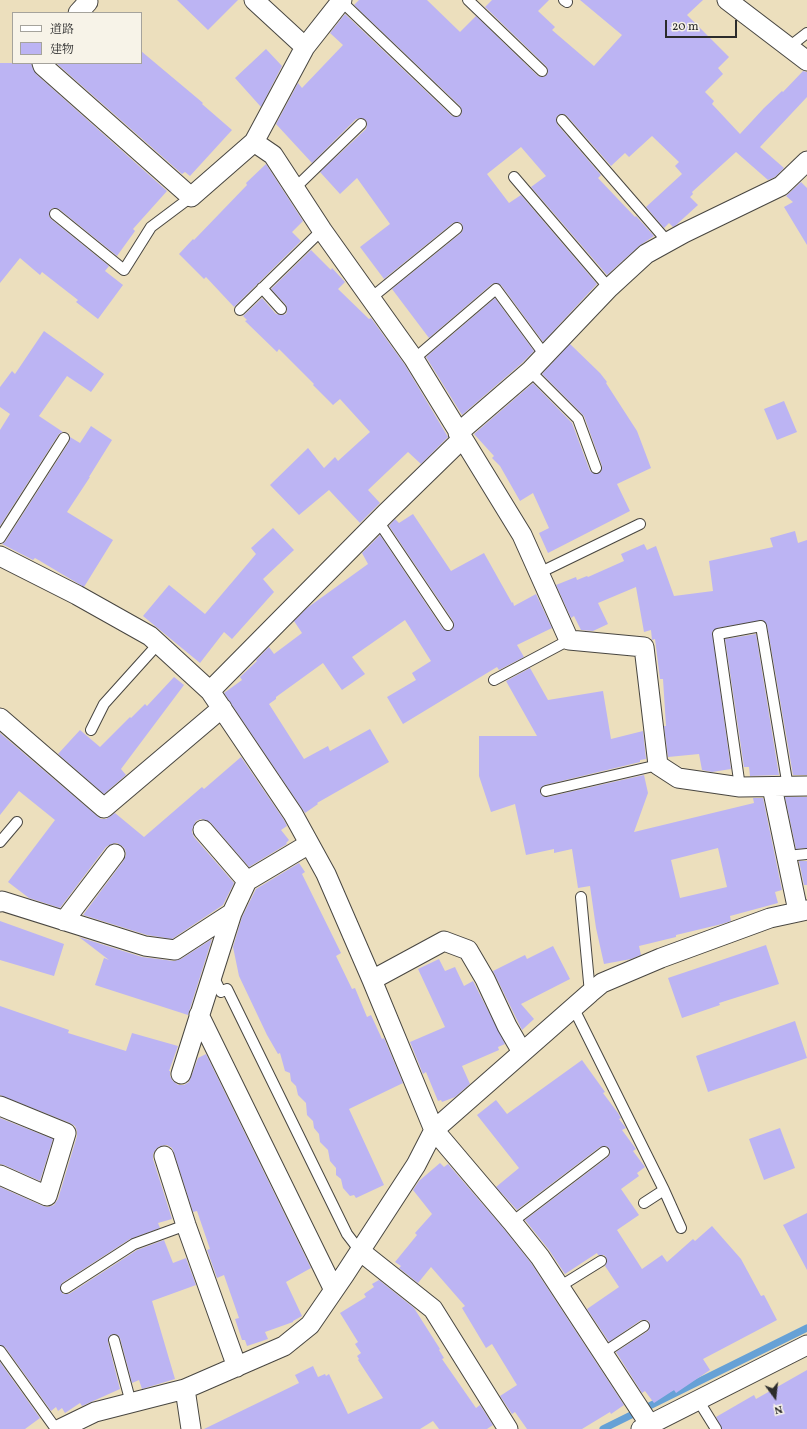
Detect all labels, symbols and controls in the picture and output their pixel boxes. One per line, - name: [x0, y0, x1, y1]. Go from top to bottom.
- legend: [12, 12, 142, 64]
- scale bar: [667, 12, 739, 38]
- text: 20 m: [672, 19, 699, 35]
- text: 道路: [50, 22, 74, 38]
- text: 建物: [50, 42, 74, 58]
- north arrow: [755, 1377, 795, 1417]
- text: N: [772, 1401, 784, 1417]

